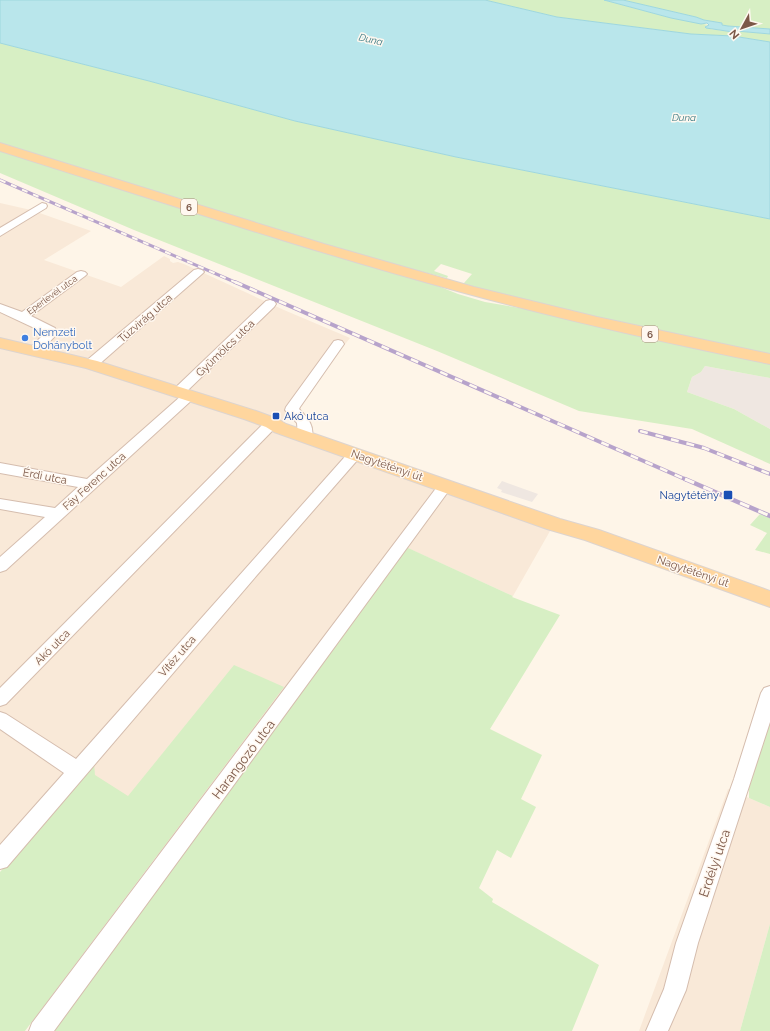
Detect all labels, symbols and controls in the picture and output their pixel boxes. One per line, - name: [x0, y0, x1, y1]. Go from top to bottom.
- north arrow: [722, 8, 762, 48]
- text: N: [727, 27, 742, 42]
- water label: Duna: [358, 31, 384, 48]
- water label: Duna: [672, 112, 696, 123]
- road number: 6: [181, 199, 197, 215]
- street label: Eperlevél utca: [25, 273, 79, 317]
- street label: Tűzvirág utca: [116, 291, 175, 345]
- street label: Gyümölcs utca: [193, 317, 257, 380]
- place label: Nemzeti Dohánybolt: [33, 326, 92, 352]
- road number: 6: [642, 326, 658, 342]
- marker: Nemzeti Dohánybolt: [20, 333, 30, 343]
- place label: Akó utca: [284, 410, 328, 423]
- marker: Akó utca: [271, 411, 281, 421]
- street label: Nagytétényi út: [349, 447, 425, 484]
- street label: Fáy Ferenc utca: [60, 450, 128, 513]
- street label: Érdi utca: [22, 465, 68, 487]
- place label: Nagytétény: [660, 489, 719, 502]
- marker: Nagytétény: [722, 489, 734, 501]
- street label: Nagytétényi út: [655, 553, 731, 590]
- street label: Akó utca: [32, 627, 73, 668]
- street label: Vitéz utca: [156, 633, 199, 680]
- street label: Harangozó utca: [209, 717, 278, 802]
- street label: Erdélyi utca: [696, 827, 733, 899]

